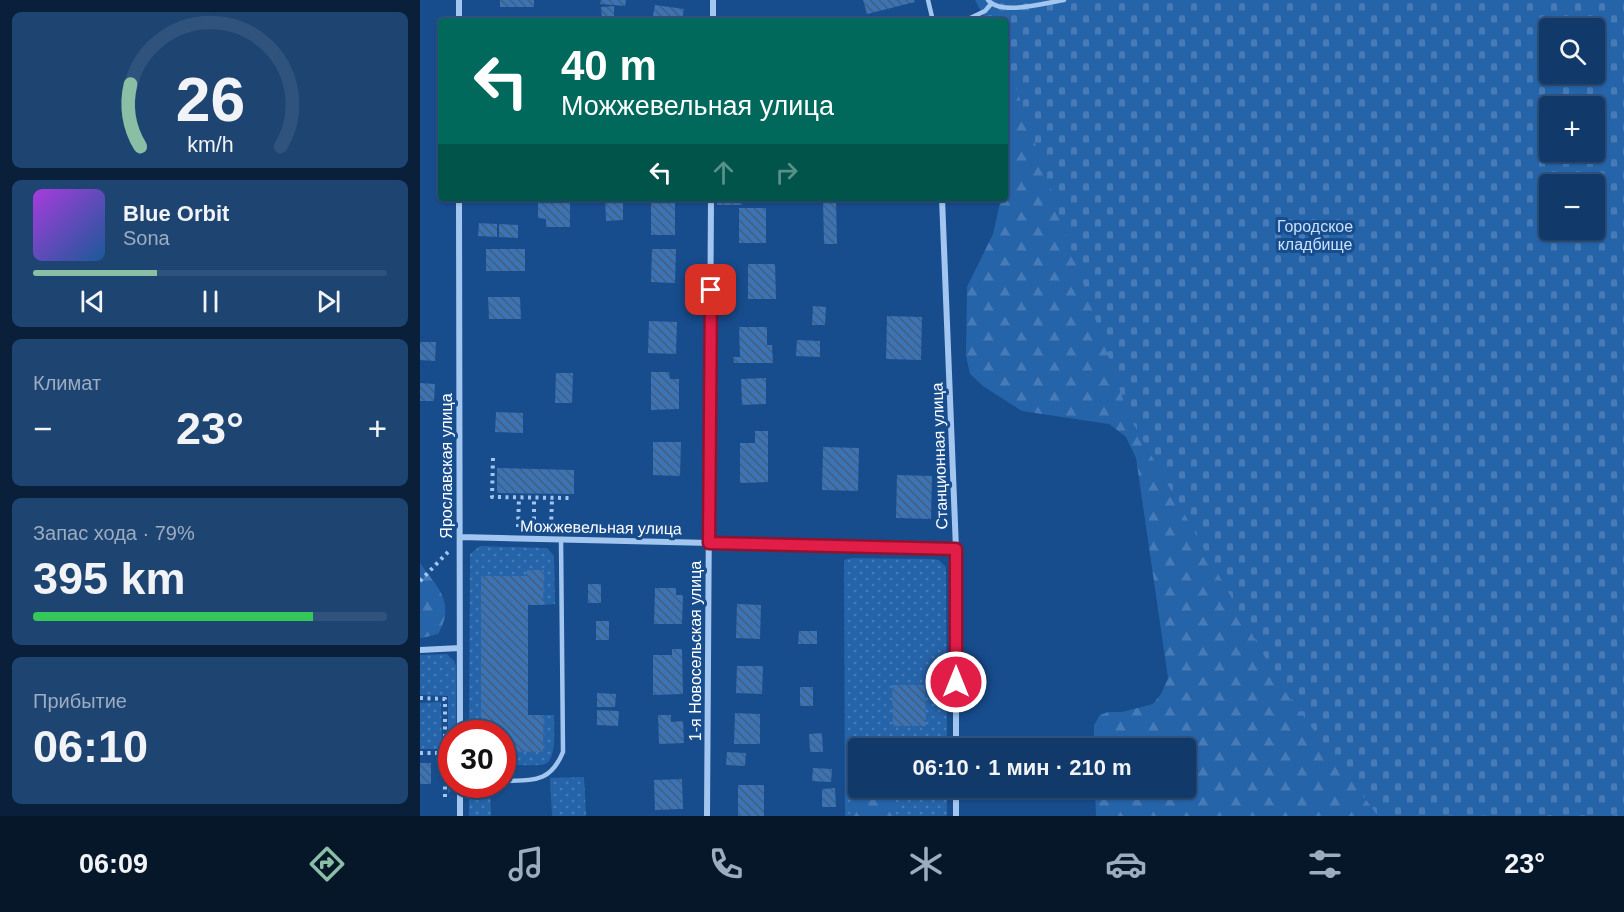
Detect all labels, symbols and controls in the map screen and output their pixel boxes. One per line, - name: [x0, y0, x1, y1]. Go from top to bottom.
- map controls: [1539, 18, 1605, 240]
- button: search: [1539, 18, 1605, 84]
- icon: left: [462, 42, 540, 120]
- text: 40 m: [561, 42, 657, 89]
- text: 26: [175, 65, 245, 134]
- text: Можжевельная улица: [561, 91, 834, 121]
- button: +: [1539, 96, 1605, 162]
- text: km/h: [187, 133, 233, 157]
- icon: left: [644, 156, 677, 189]
- icon: ahead: [707, 156, 740, 189]
- icon: right: [770, 156, 803, 189]
- button: −: [1539, 174, 1605, 240]
- text: Blue Orbit: [123, 201, 229, 226]
- park label: Городское кладбище: [1277, 218, 1353, 253]
- text: Sona: [123, 227, 170, 249]
- pin: [685, 264, 736, 315]
- icon: arrive: [694, 273, 727, 306]
- icon: previous: [76, 285, 109, 318]
- icon: pause: [194, 285, 227, 318]
- icon: next: [312, 285, 345, 318]
- text: Климат: [33, 372, 101, 394]
- street label: Станционная улица: [928, 382, 951, 530]
- street label: Ярославская улица: [438, 393, 455, 539]
- text: 23°: [176, 403, 244, 454]
- text: −: [33, 410, 52, 447]
- text: +: [368, 410, 387, 447]
- street label: Можжевельная улица: [520, 518, 682, 537]
- text: Запас хода · 79%: [33, 522, 195, 544]
- text: 395 km: [33, 553, 186, 604]
- street label: 1-я Новосельская улица: [687, 561, 704, 741]
- position arrow: [924, 650, 988, 714]
- text: Прибытие: [33, 690, 127, 712]
- speed limit sign: 30: [438, 720, 516, 798]
- text: 06:10: [33, 721, 148, 772]
- text: 06:10 · 1 мин · 210 m: [912, 755, 1132, 780]
- icon: directions: [306, 843, 348, 885]
- icon: music: [505, 843, 547, 885]
- icon: phone: [705, 843, 747, 885]
- icon: climate: [905, 843, 947, 885]
- icon: car: [1105, 843, 1147, 885]
- icon: filters: [1304, 843, 1346, 885]
- text: 06:09: [79, 849, 148, 879]
- text: 23°: [1504, 849, 1545, 879]

